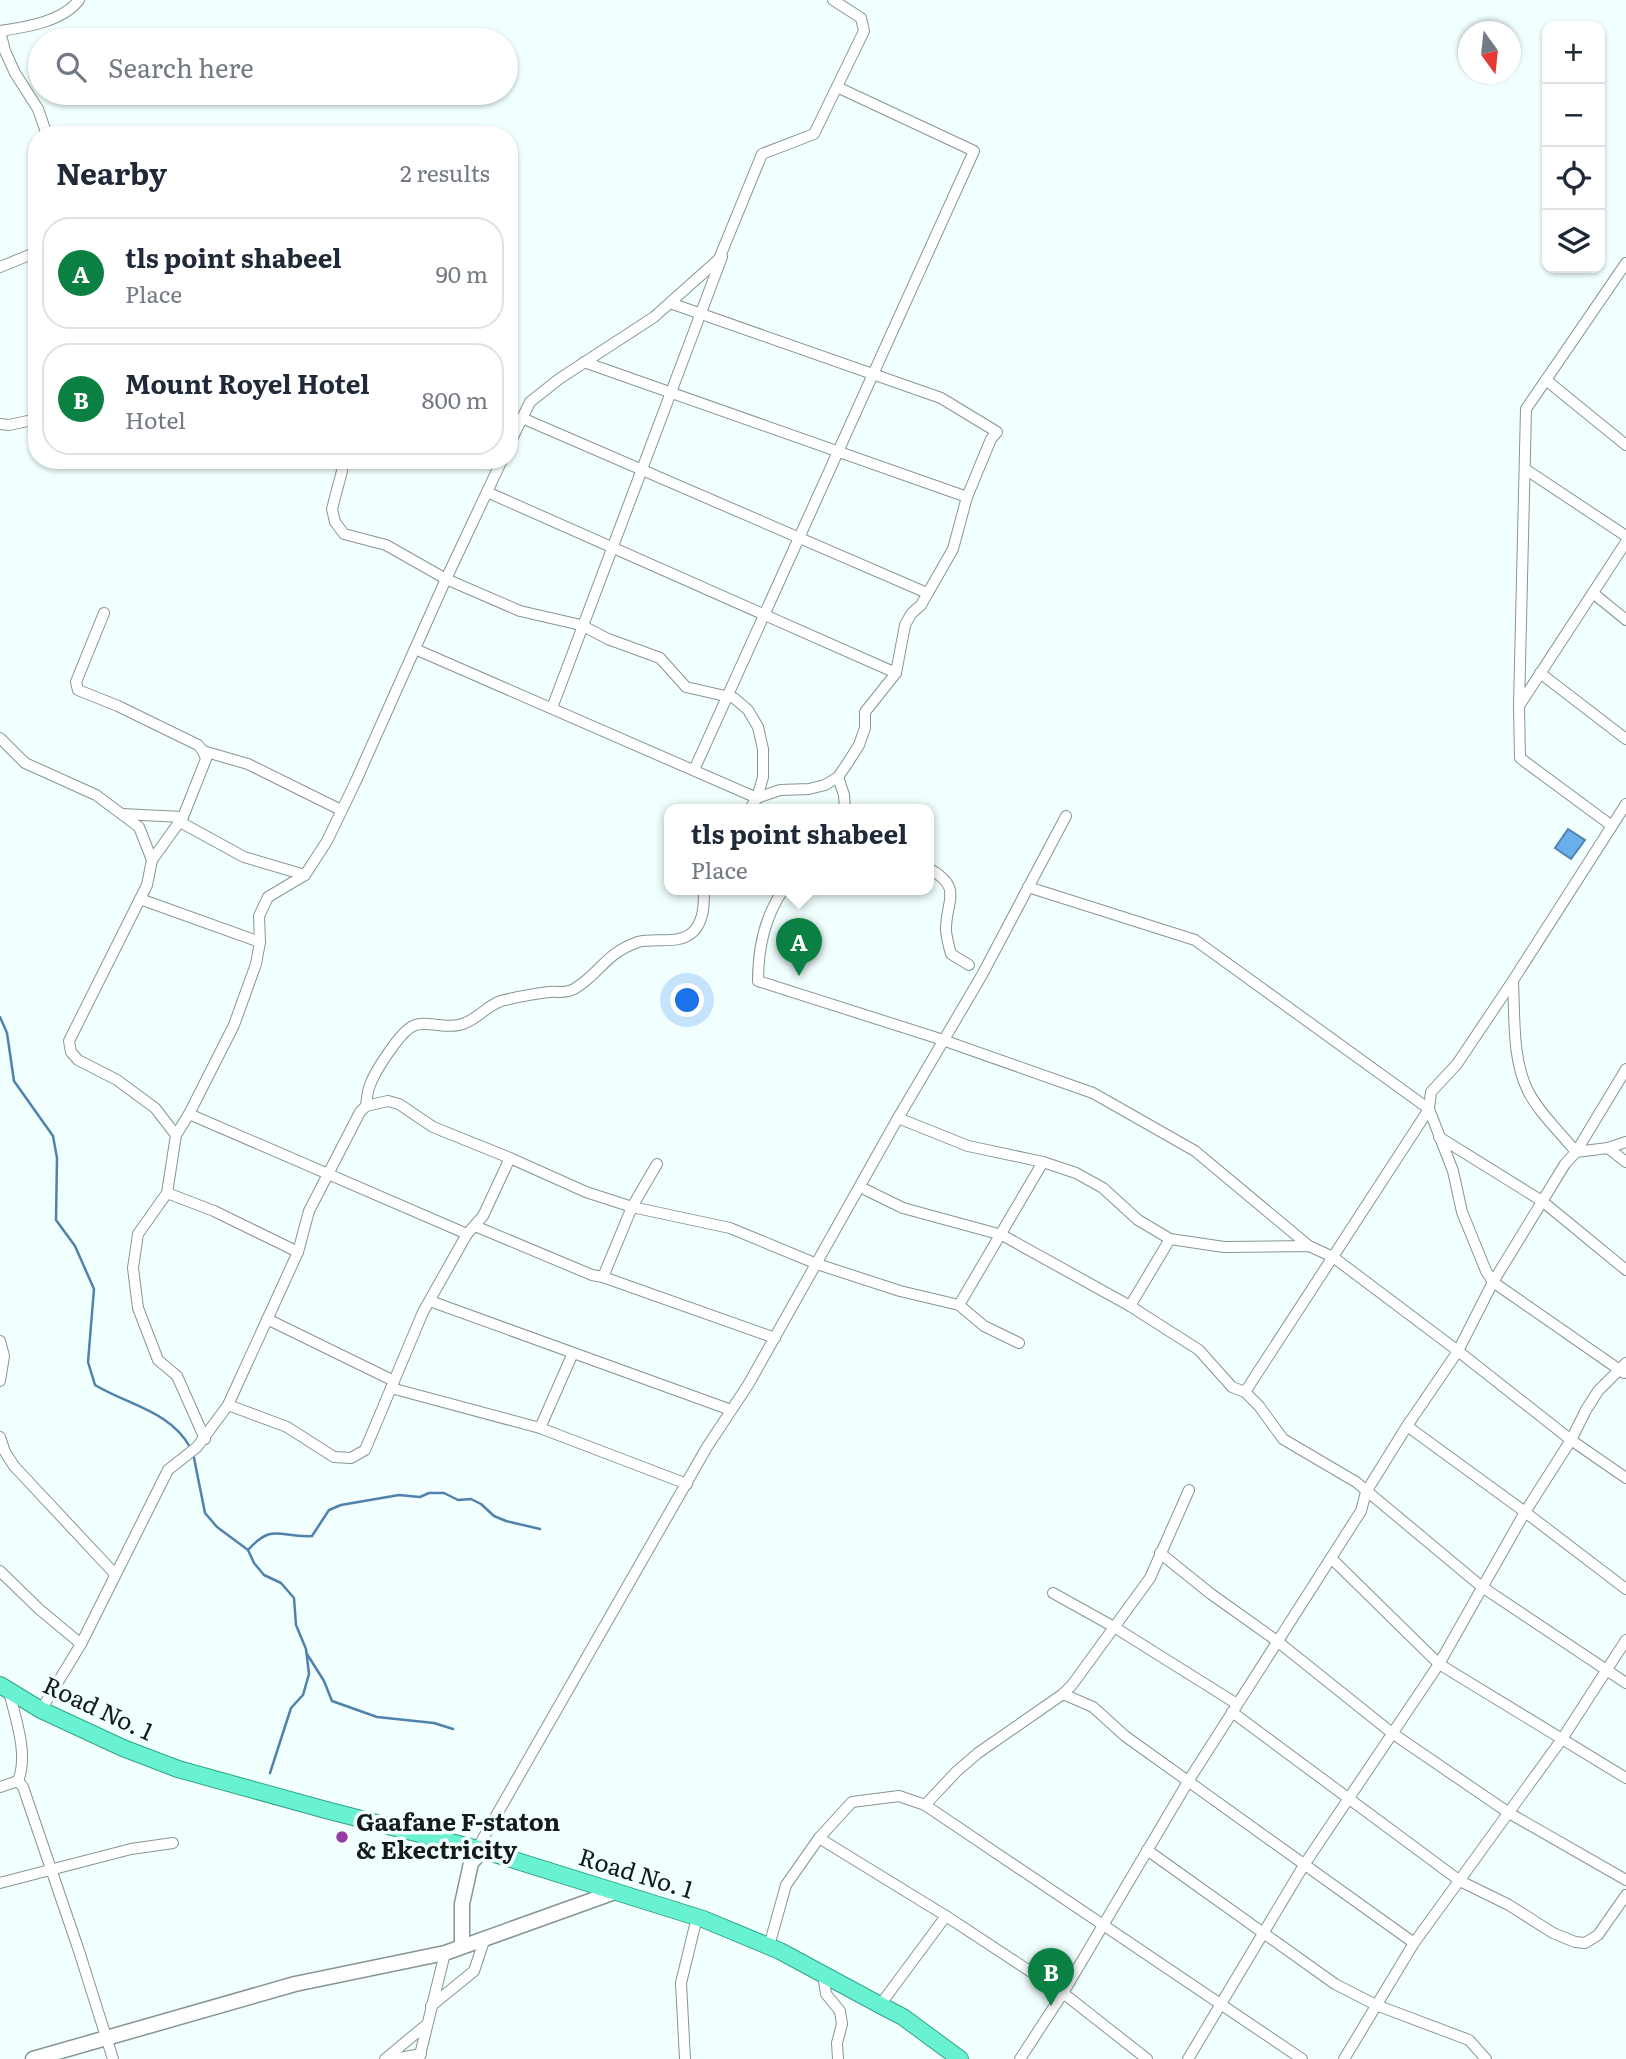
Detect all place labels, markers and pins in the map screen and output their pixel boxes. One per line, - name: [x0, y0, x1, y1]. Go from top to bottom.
- pin: A: [776, 918, 822, 976]
- place label: Gaafane F-staton & Ekectricity: [356, 1803, 560, 1866]
- marker: Gaafane F-staton & Ekectricity: [334, 1829, 350, 1845]
- pin: B: [1028, 1948, 1074, 2006]

